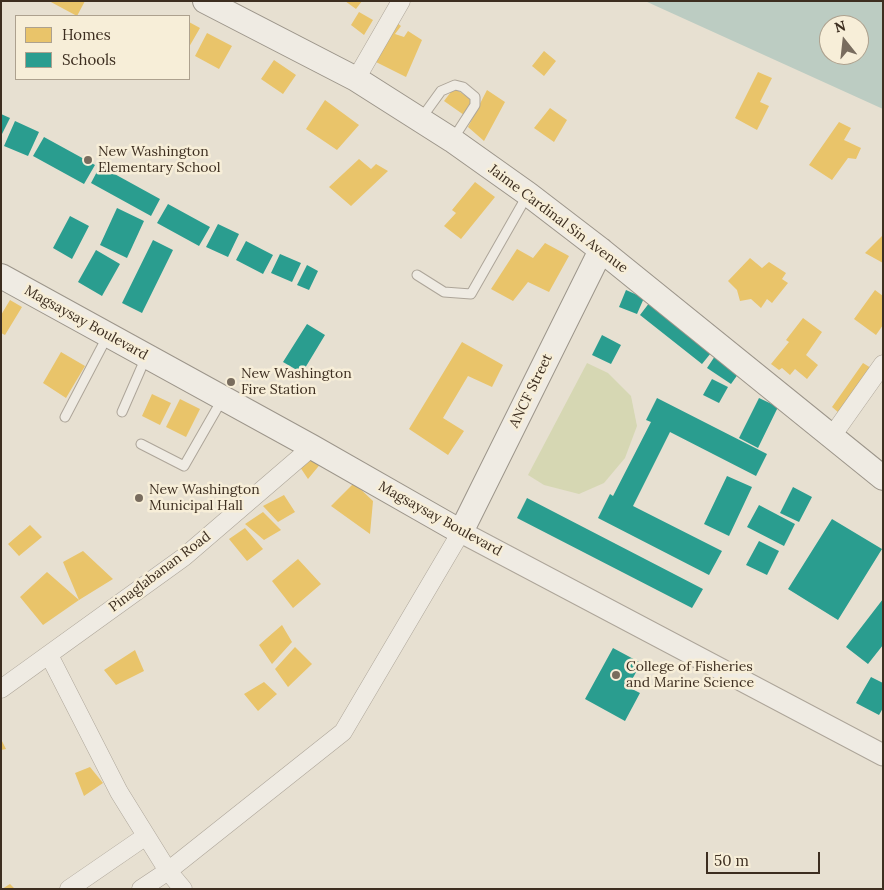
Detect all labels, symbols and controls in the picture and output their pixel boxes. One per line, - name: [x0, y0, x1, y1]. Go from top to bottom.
- legend: [15, 15, 190, 80]
- north arrow: [819, 15, 869, 65]
- text: N: [832, 16, 848, 37]
- text: Homes: [62, 25, 111, 44]
- text: Schools: [62, 50, 116, 69]
- place label: New Washington Elementary School: [98, 144, 221, 176]
- marker: New Washington Elementary School: [82, 154, 94, 166]
- street label: Jaime Cardinal Sin Avenue: [485, 161, 631, 277]
- street label: Magsaysay Boulevard: [21, 282, 151, 364]
- street label: ANCF Street: [506, 351, 556, 431]
- place label: New Washington Fire Station: [241, 366, 352, 398]
- marker: New Washington Fire Station: [225, 376, 237, 388]
- street label: Magsaysay Boulevard: [375, 478, 505, 560]
- place label: New Washington Municipal Hall: [149, 482, 260, 514]
- marker: New Washington Municipal Hall: [133, 492, 145, 504]
- street label: Pinaglabanan Road: [106, 528, 214, 616]
- place label: College of Fisheries and Marine Science: [626, 659, 754, 692]
- marker: College of Fisheries and Marine Science: [610, 669, 622, 681]
- scale bar: [709, 842, 823, 874]
- text: 50 m: [714, 851, 749, 870]

